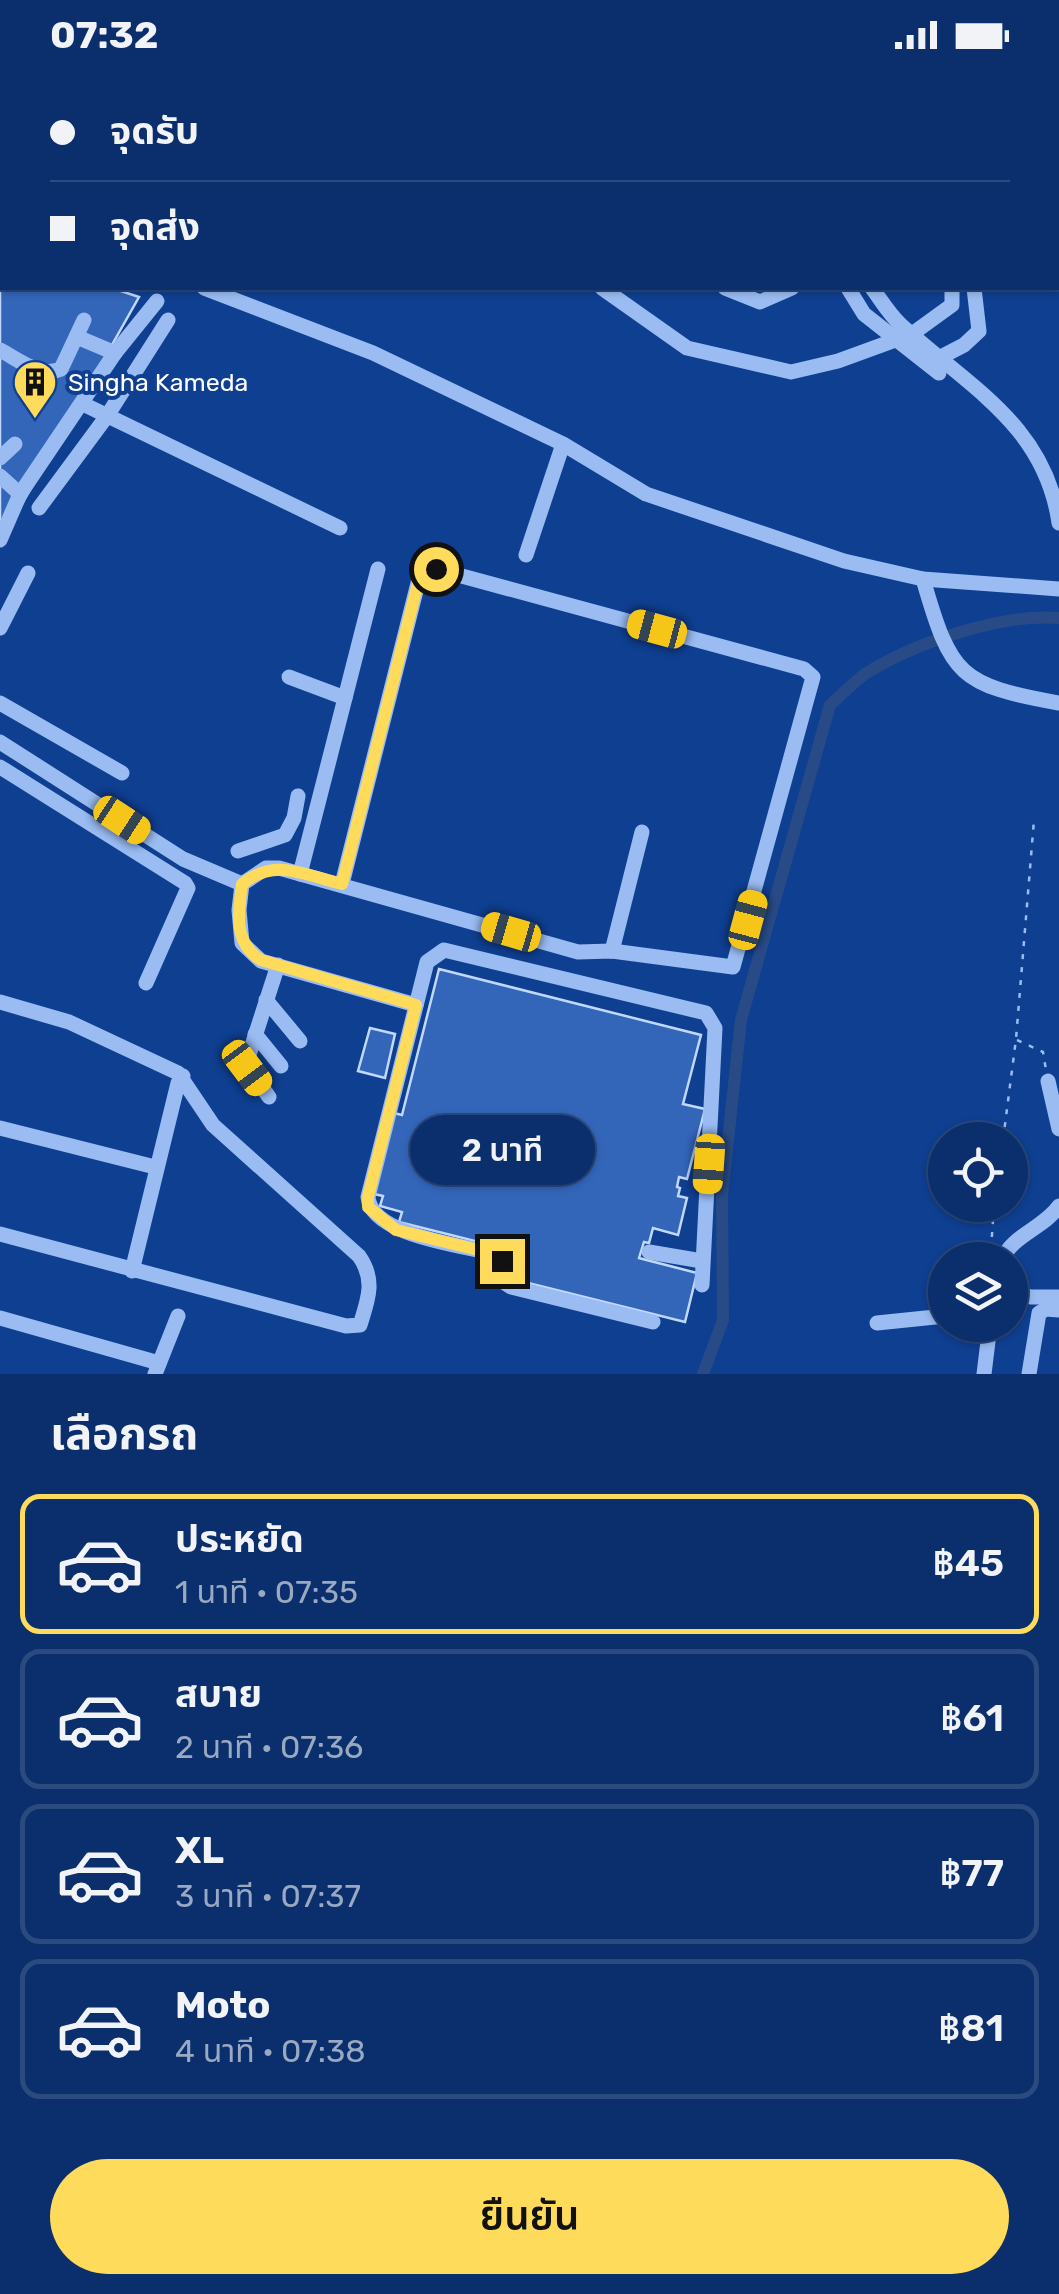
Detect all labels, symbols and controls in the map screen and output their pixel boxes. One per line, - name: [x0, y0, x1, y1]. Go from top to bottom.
- text: 07:32: [50, 12, 158, 58]
- text: จุดรับ: [110, 108, 199, 154]
- text: จุดส่ง: [110, 204, 200, 250]
- building icon: Singha Kameda: [12, 359, 58, 420]
- place label: Singha Kameda: [68, 368, 248, 397]
- route start: [414, 547, 459, 592]
- car: [624, 607, 690, 651]
- car: [89, 791, 155, 849]
- car: [726, 887, 770, 953]
- car: [478, 909, 544, 955]
- car: [217, 1035, 277, 1101]
- callout: 2 นาที: [410, 1116, 594, 1186]
- map controls: [928, 1122, 1028, 1342]
- button: locate: [928, 1122, 1028, 1222]
- text: 2 นาที: [462, 1131, 543, 1169]
- car: [692, 1133, 726, 1195]
- route end: [480, 1239, 525, 1284]
- button: layers: [928, 1242, 1028, 1342]
- text: เลือกรถ: [50, 1407, 198, 1460]
- text: ประหยัด: [175, 1516, 304, 1562]
- icon: car: [55, 1519, 145, 1609]
- text: ฿45: [933, 1540, 1004, 1586]
- text: 1 นาที · 07:35: [175, 1573, 358, 1611]
- text: สบาย: [175, 1671, 262, 1717]
- icon: car: [55, 1674, 145, 1764]
- text: ฿61: [940, 1695, 1004, 1741]
- text: 2 นาที · 07:36: [175, 1728, 363, 1766]
- text: XL: [175, 1827, 224, 1873]
- icon: car: [55, 1829, 145, 1919]
- text: ฿77: [939, 1850, 1004, 1896]
- text: 3 นาที · 07:37: [175, 1877, 361, 1915]
- text: Moto: [175, 1982, 271, 2028]
- icon: car: [55, 1984, 145, 2074]
- text: ฿81: [938, 2005, 1004, 2051]
- text: 4 นาที · 07:38: [175, 2032, 366, 2070]
- button: ยืนยัน: [50, 2159, 1009, 2274]

